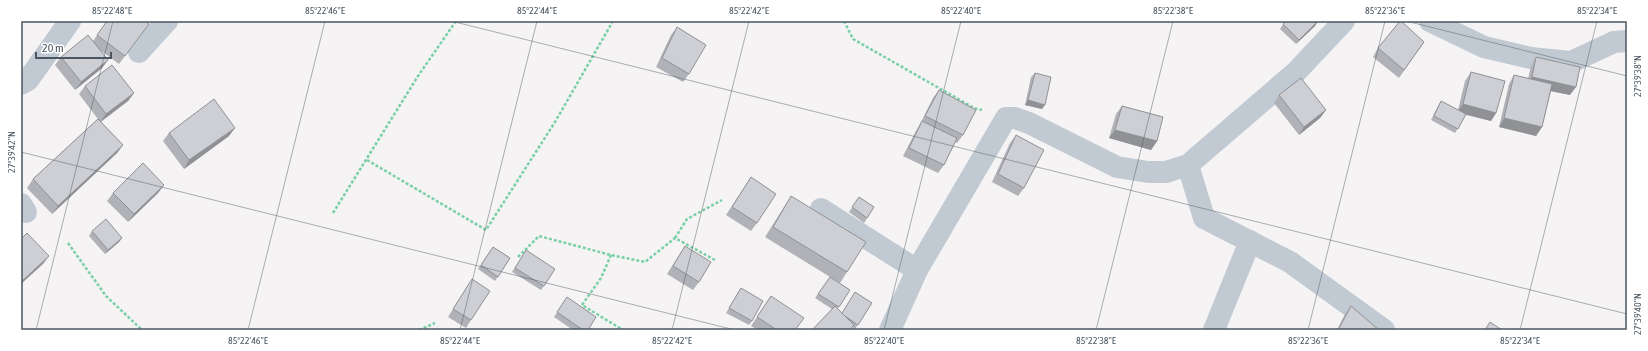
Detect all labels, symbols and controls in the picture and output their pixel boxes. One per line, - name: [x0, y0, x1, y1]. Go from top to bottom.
- text: 85°22'48"E: [92, 5, 133, 16]
- text: 85°22'46"E: [305, 5, 346, 16]
- text: 85°22'44"E: [517, 5, 558, 16]
- text: 85°22'42"E: [729, 5, 770, 16]
- text: 85°22'40"E: [941, 5, 982, 16]
- text: 85°22'38"E: [1153, 5, 1194, 16]
- text: 85°22'36"E: [1365, 5, 1406, 16]
- text: 85°22'34"E: [1577, 5, 1618, 16]
- scale bar: [36, 34, 111, 60]
- text: 20 m: [42, 41, 64, 55]
- text: 27°39'38"N: [1632, 55, 1643, 97]
- text: 27°39'42"N: [6, 131, 17, 173]
- text: 27°39'40"N: [1632, 293, 1643, 335]
- text: 85°22'46"E: [228, 335, 269, 346]
- text: 85°22'44"E: [440, 335, 481, 346]
- text: 85°22'42"E: [652, 335, 693, 346]
- text: 85°22'40"E: [864, 335, 905, 346]
- text: 85°22'38"E: [1076, 335, 1117, 346]
- text: 85°22'36"E: [1288, 335, 1329, 346]
- text: 85°22'34"E: [1500, 335, 1541, 346]

